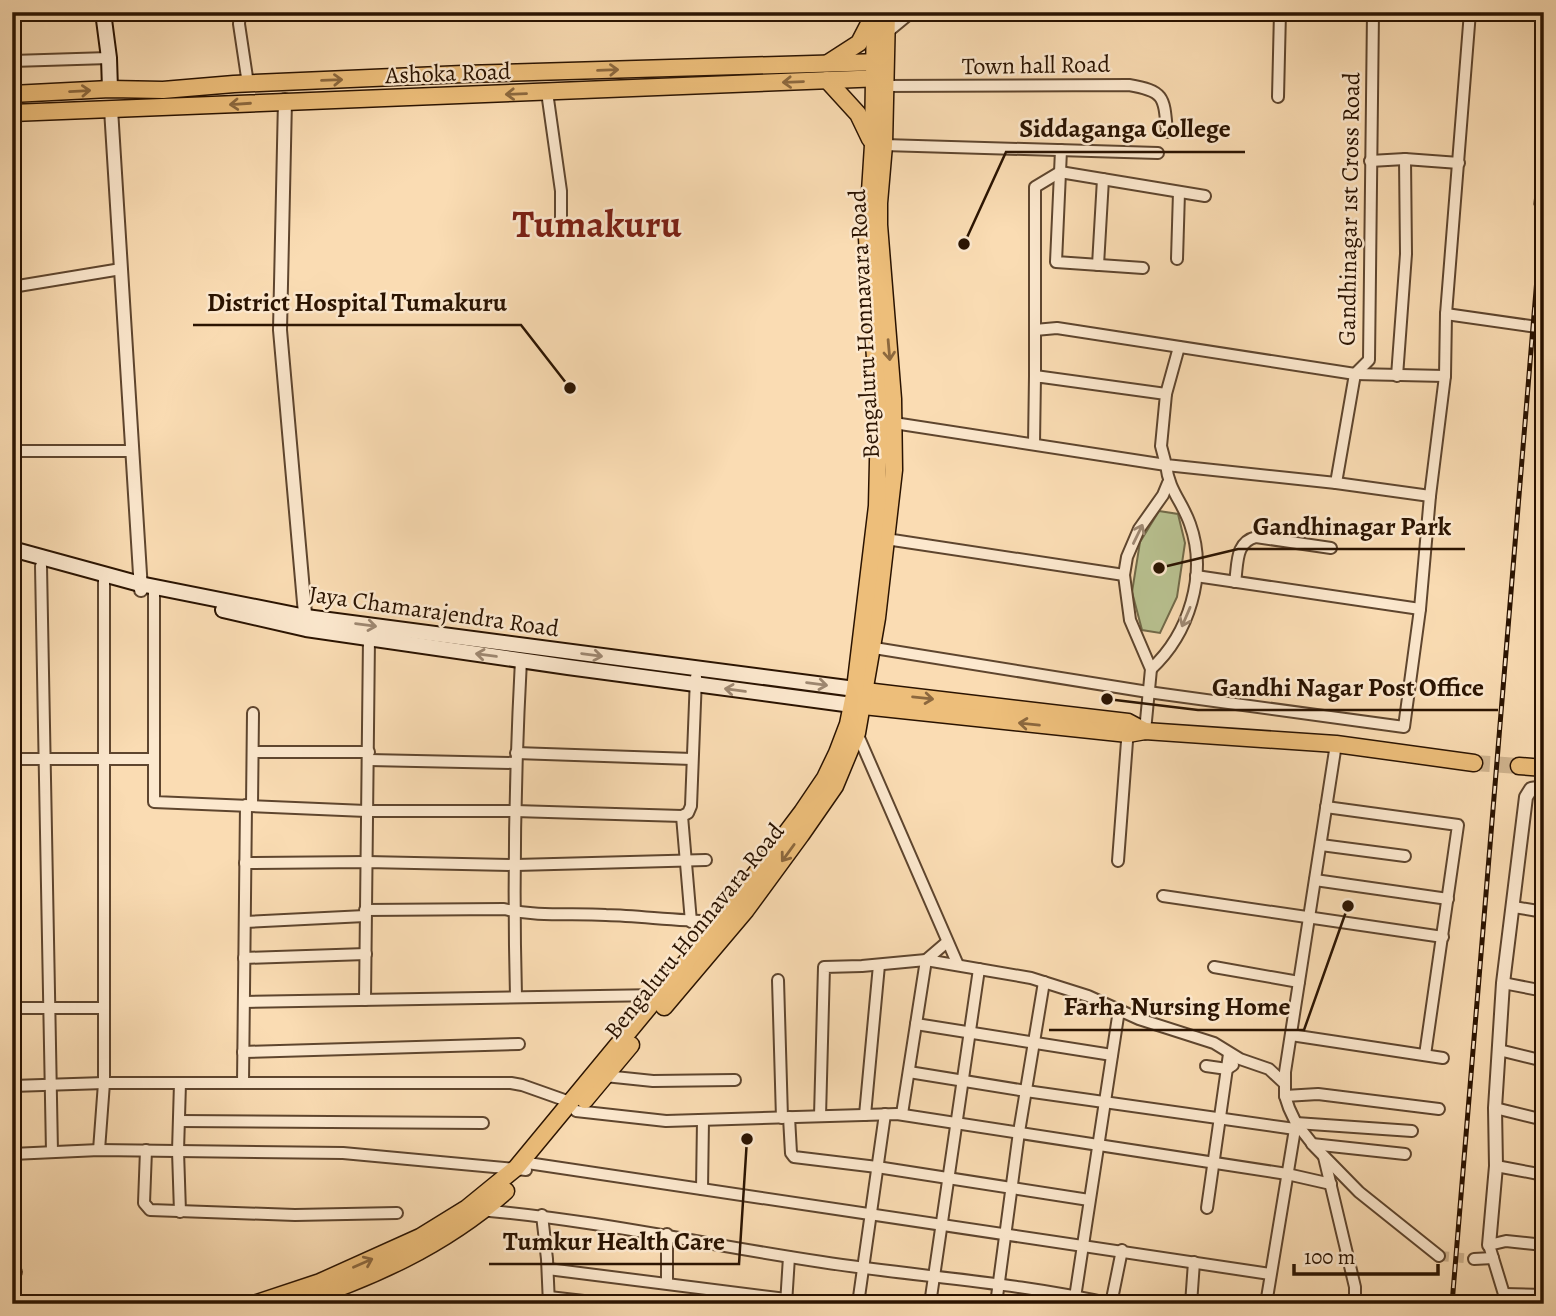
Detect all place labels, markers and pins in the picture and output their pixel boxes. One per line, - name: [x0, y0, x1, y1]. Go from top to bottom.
- callout: Siddaganga College: [1006, 105, 1245, 152]
- callout: District Hospital Tumakuru: [193, 278, 521, 325]
- callout: Gandhinagar Park: [1238, 502, 1465, 549]
- callout: Gandhi Nagar Post Office: [1198, 663, 1498, 710]
- callout: Farha Nursing Home: [1049, 983, 1304, 1030]
- callout: Tumkur Health Care: [489, 1217, 739, 1264]

